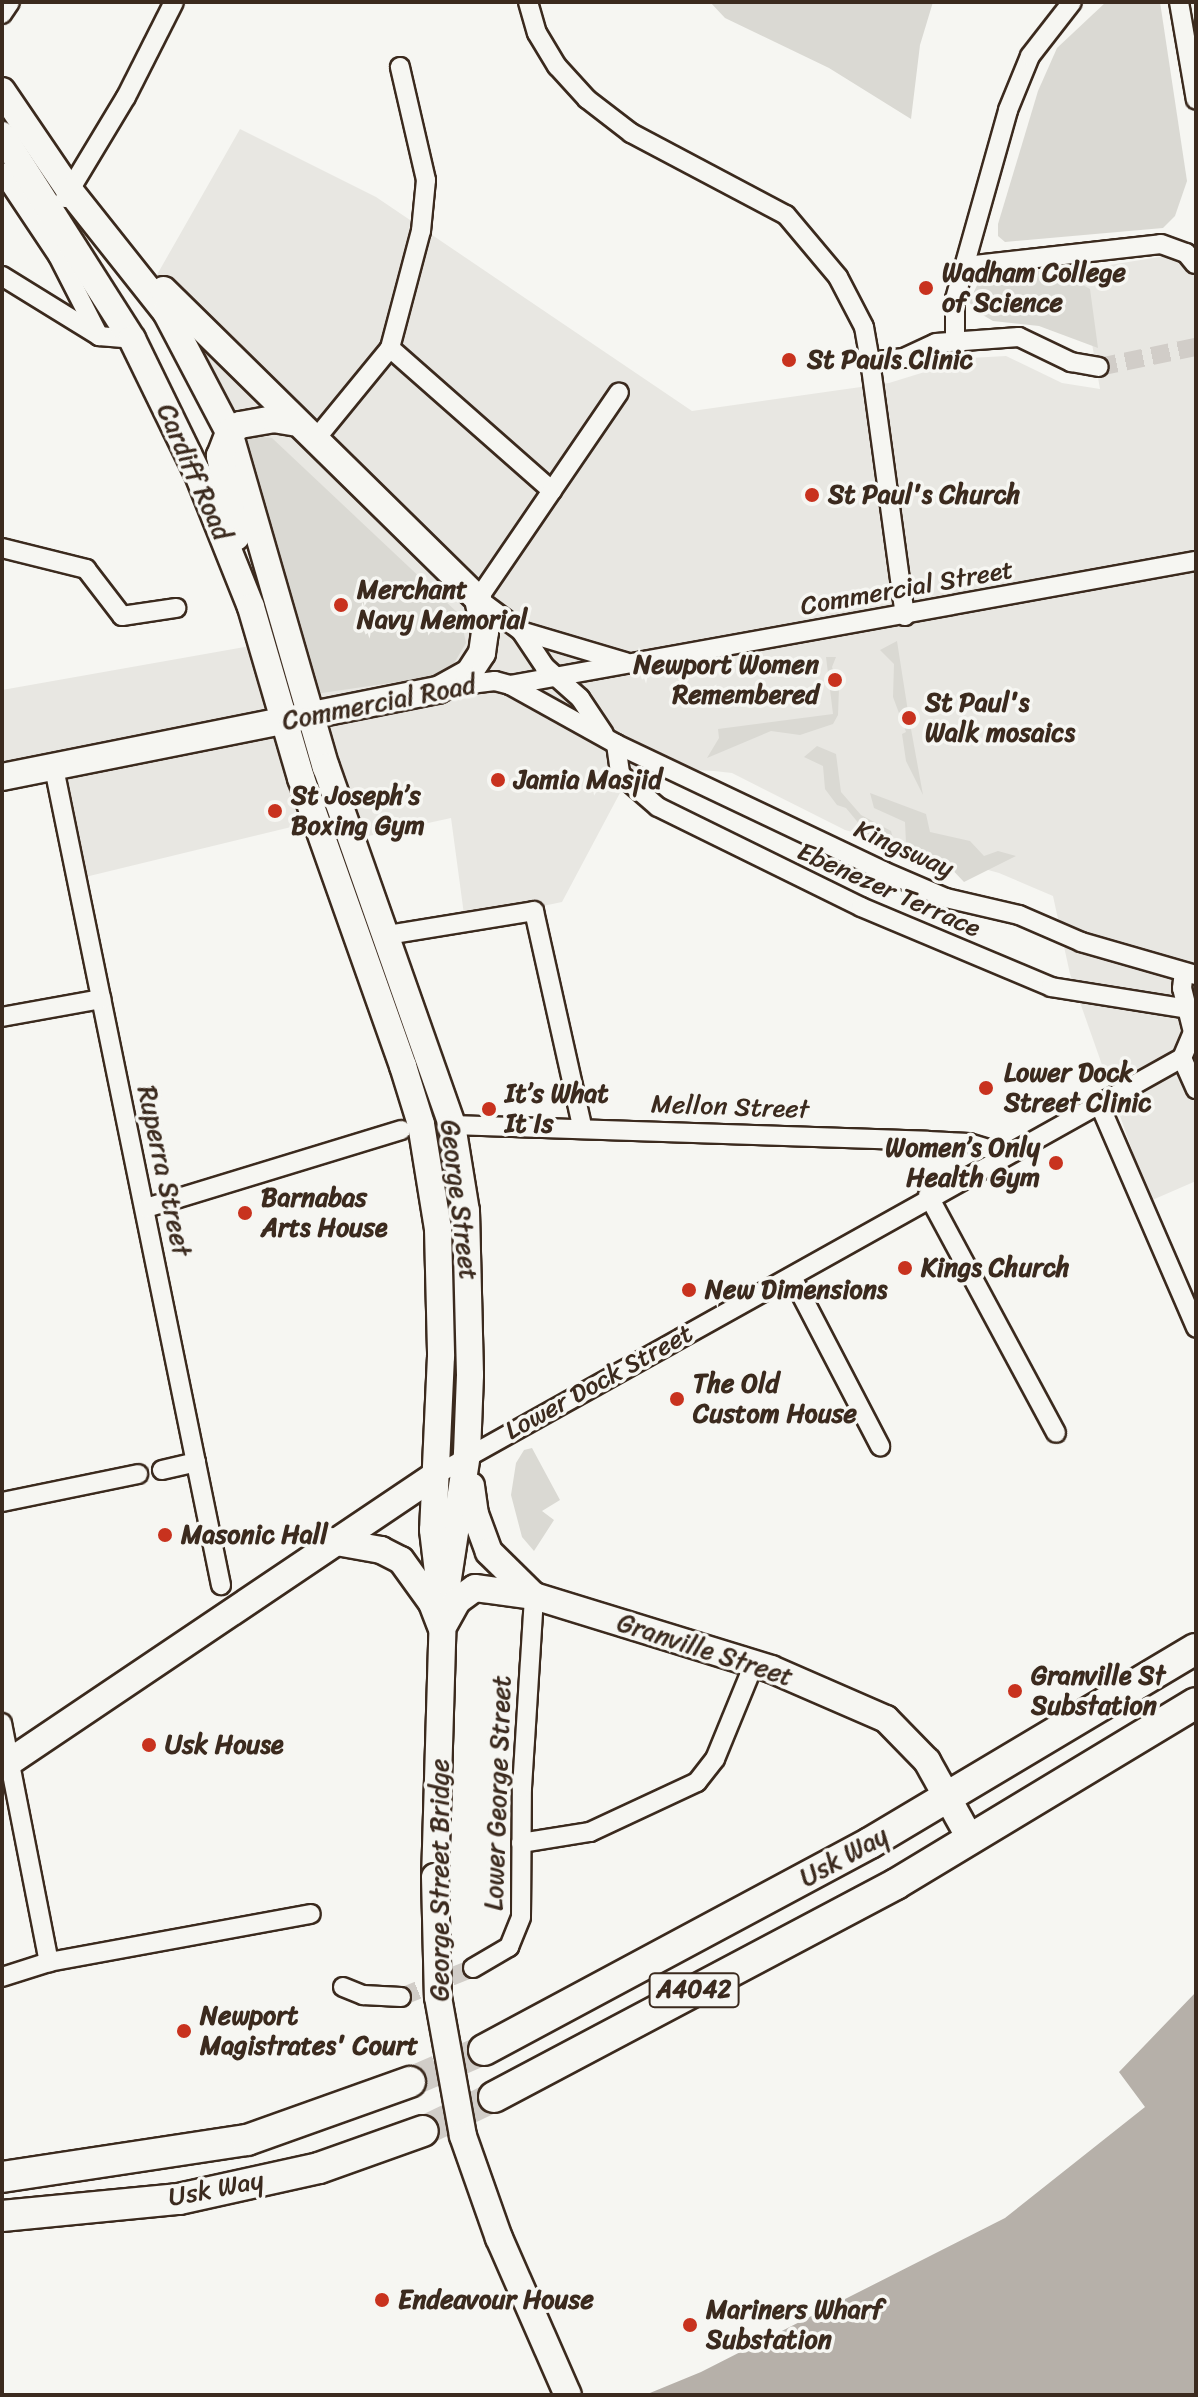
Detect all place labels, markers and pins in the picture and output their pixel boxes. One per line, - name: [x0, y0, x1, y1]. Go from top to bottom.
- place label: Wadham College of Science: [942, 257, 1125, 318]
- marker: Wadham College of Science: [917, 279, 935, 297]
- place label: St Pauls Clinic: [807, 344, 975, 376]
- marker: St Pauls Clinic: [778, 349, 800, 371]
- place label: St Paul's Church: [828, 479, 1022, 511]
- marker: St Paul's Church: [803, 486, 821, 504]
- place label: Merchant Navy Memorial: [357, 574, 526, 636]
- marker: Merchant Navy Memorial: [332, 596, 350, 614]
- place label: Newport Women Remembered: [633, 649, 819, 710]
- marker: Newport Women Remembered: [826, 671, 844, 689]
- place label: St Paul's Walk mosaics: [925, 687, 1076, 748]
- marker: St Paul's Walk mosaics: [900, 709, 918, 727]
- place label: Jamia Masjid: [514, 764, 662, 796]
- marker: Jamia Masjid: [489, 771, 507, 789]
- place label: St Joseph’s Boxing Gym: [291, 780, 425, 842]
- marker: St Joseph’s Boxing Gym: [266, 802, 284, 820]
- place label: Lower Dock Street Clinic: [1004, 1057, 1151, 1118]
- marker: Lower Dock Street Clinic: [975, 1077, 997, 1099]
- place label: It’s What It Is: [505, 1078, 609, 1140]
- marker: It’s What It Is: [480, 1100, 498, 1118]
- place label: Women’s Only Health Gym: [885, 1132, 1040, 1194]
- marker: Women’s Only Health Gym: [1047, 1154, 1065, 1172]
- place label: Barnabas Arts House: [261, 1182, 388, 1244]
- marker: Barnabas Arts House: [236, 1204, 254, 1222]
- place label: Kings Church: [921, 1252, 1070, 1284]
- marker: Kings Church: [896, 1259, 914, 1277]
- place label: New Dimensions: [705, 1274, 888, 1306]
- marker: New Dimensions: [680, 1281, 698, 1299]
- place label: The Old Custom House: [693, 1368, 856, 1430]
- marker: The Old Custom House: [668, 1390, 686, 1408]
- place label: Masonic Hall: [181, 1519, 328, 1551]
- marker: Masonic Hall: [156, 1526, 174, 1544]
- place label: Granville St Substation: [1031, 1660, 1166, 1722]
- marker: Granville St Substation: [1006, 1682, 1024, 1700]
- place label: Usk House: [165, 1729, 285, 1761]
- marker: Usk House: [140, 1736, 158, 1754]
- place label: Newport Magistrates' Court: [200, 2000, 418, 2062]
- marker: Newport Magistrates' Court: [175, 2022, 193, 2040]
- place label: Endeavour House: [398, 2284, 593, 2316]
- marker: Endeavour House: [373, 2291, 391, 2309]
- place label: Mariners Wharf Substation: [706, 2294, 883, 2356]
- marker: Mariners Wharf Substation: [681, 2316, 699, 2334]

